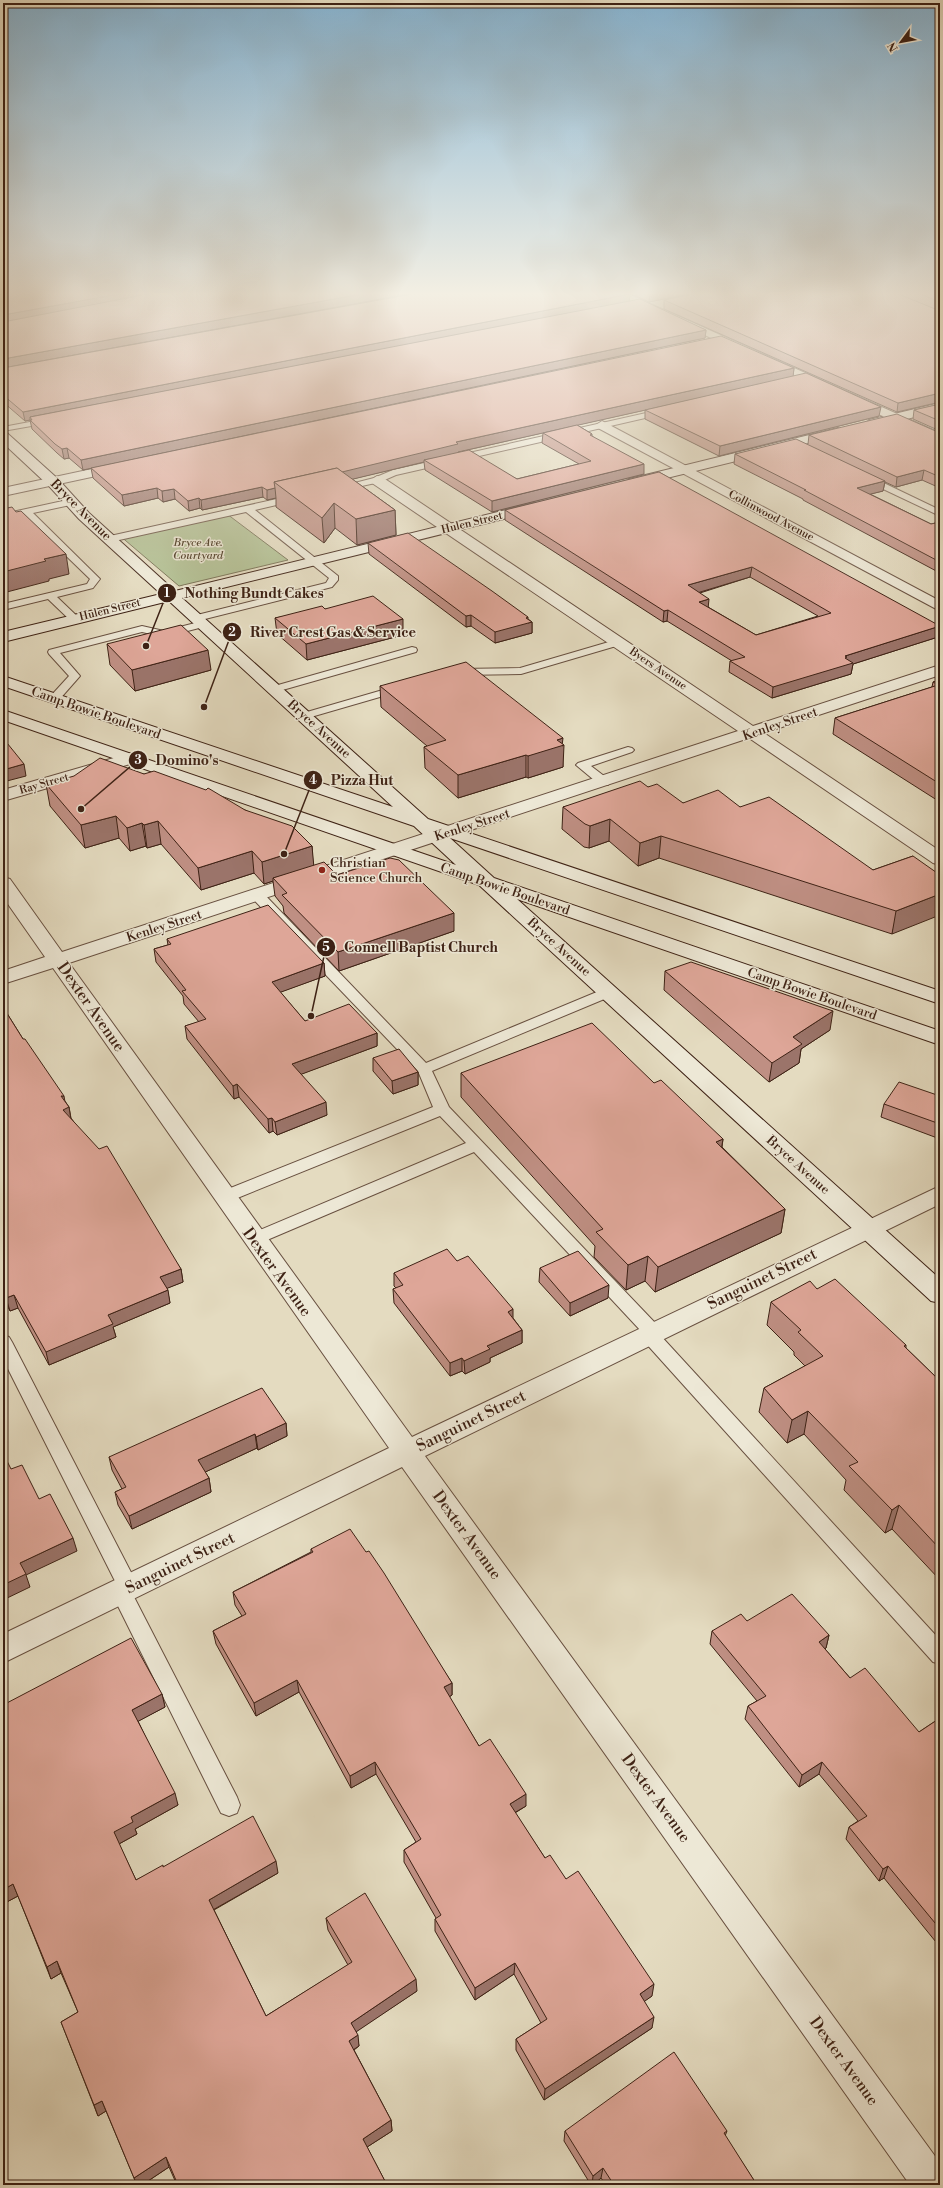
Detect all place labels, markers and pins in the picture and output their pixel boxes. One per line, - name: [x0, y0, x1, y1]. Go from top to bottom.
- callout: Nothing Bundt Cakes: [157, 580, 332, 606]
- callout: River Crest Gas & Service: [222, 619, 424, 645]
- callout: Domino's: [128, 747, 227, 773]
- callout: Pizza Hut: [303, 767, 401, 793]
- place label: Christian Science Church: [330, 855, 422, 886]
- marker: Christian Science Church: [317, 865, 327, 875]
- callout: Connell Baptist Church: [316, 934, 506, 960]

